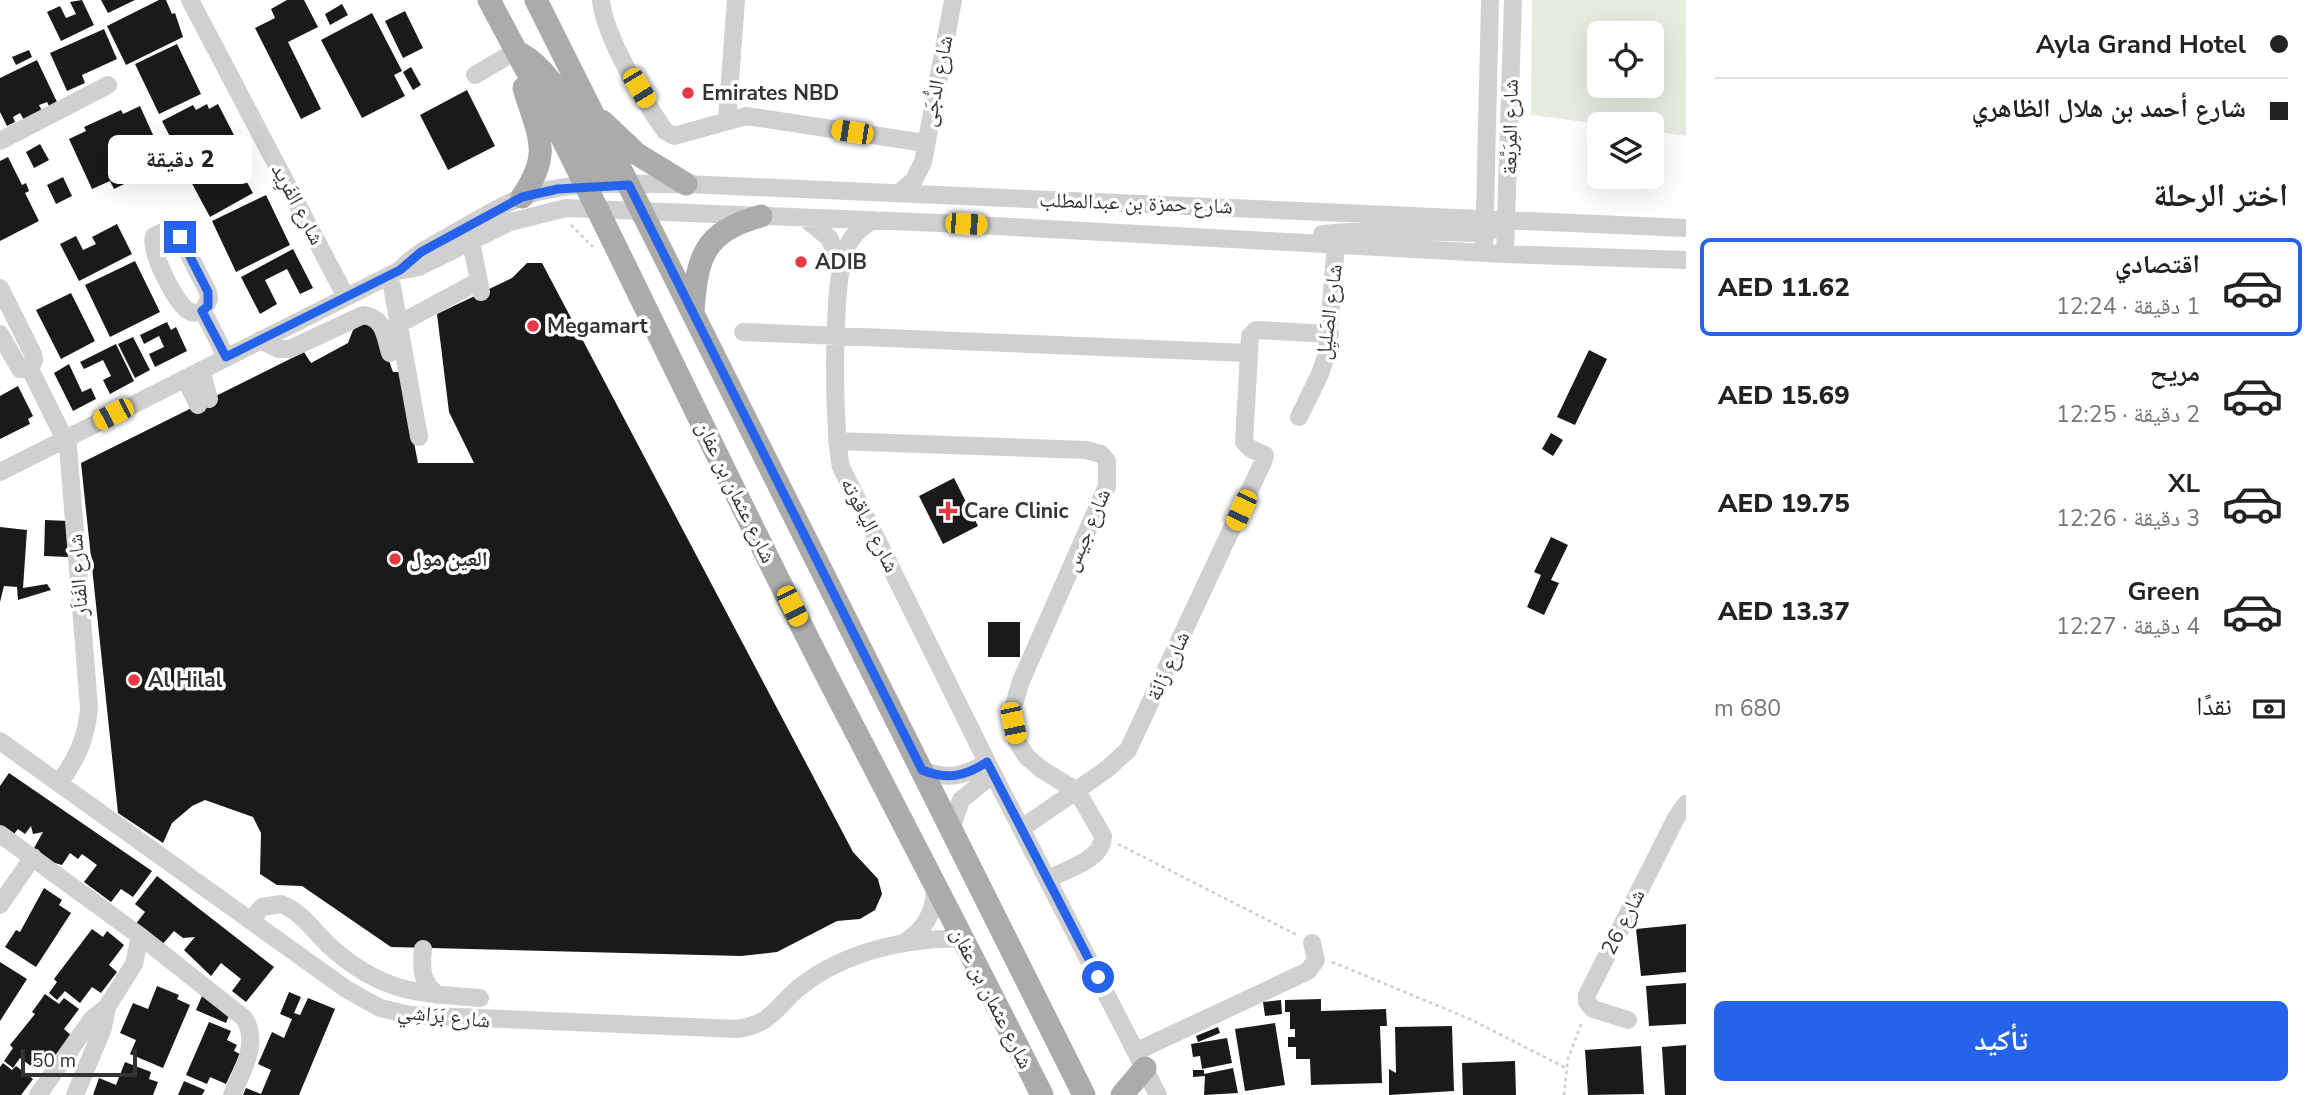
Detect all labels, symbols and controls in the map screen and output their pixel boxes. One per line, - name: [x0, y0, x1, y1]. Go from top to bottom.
- map controls: [1587, 21, 1664, 189]
- button: locate: [1587, 21, 1664, 98]
- text: Ayla Grand Hotel: [2036, 27, 2246, 62]
- street label: شارع الدُّجَى: [914, 33, 960, 129]
- car: [620, 65, 659, 111]
- place label: Emirates NBD: [702, 79, 839, 107]
- street label: شارع المِرَبَّعة: [1495, 79, 1525, 175]
- marker: Emirates NBD: [680, 85, 696, 101]
- text: شارع أحمد بن هلال الظاهري: [1972, 91, 2246, 126]
- button: layers: [1587, 112, 1664, 189]
- car: [830, 118, 875, 146]
- callout: 2 دقيقة: [108, 135, 252, 184]
- text: 2 دقيقة: [146, 144, 214, 175]
- street label: شارع الفَرِيد: [263, 158, 331, 250]
- text: اختر الرحلة: [2153, 174, 2288, 217]
- street label: شارع حمزة بن عبدالمطلب: [1039, 186, 1233, 220]
- car: [945, 212, 988, 236]
- route end: [164, 221, 196, 253]
- text: اقتصادي: [2115, 247, 2200, 282]
- place label: ADIB: [815, 248, 867, 276]
- marker: ADIB: [793, 254, 809, 270]
- icon: car: [2221, 256, 2284, 319]
- street label: شارع الصَليِل: [1309, 263, 1350, 362]
- text: AED 11.62: [1718, 270, 1850, 305]
- text: 1 دقيقة · 12:24: [2056, 291, 2200, 322]
- place label: Megamart: [547, 312, 649, 340]
- marker: Megamart: [525, 318, 541, 334]
- text: مريح: [2150, 355, 2200, 390]
- icon: car: [2221, 364, 2284, 427]
- text: AED 15.69: [1718, 378, 1850, 413]
- car: [90, 395, 137, 433]
- text: 2 دقيقة · 12:25: [2056, 399, 2200, 430]
- street label: شارع عثمان بن عفان: [689, 416, 783, 568]
- text: XL: [2168, 466, 2200, 501]
- icon: car: [2221, 472, 2284, 535]
- street label: شارع الياقوته: [834, 473, 906, 577]
- street label: شارع جيس: [1057, 484, 1117, 576]
- text: AED 19.75: [1718, 486, 1850, 521]
- car: [1223, 487, 1260, 533]
- place label: Care Clinic: [964, 497, 1068, 525]
- marker: Care Clinic: [938, 501, 958, 521]
- text: 3 دقيقة · 12:26: [2056, 503, 2200, 534]
- street label: شارع الفَناَر: [61, 533, 95, 618]
- place label: العين مول: [409, 545, 488, 573]
- marker: العين مول: [387, 551, 403, 567]
- text: Green: [2127, 574, 2200, 609]
- icon: car: [2221, 580, 2284, 643]
- car: [774, 583, 811, 629]
- text: AED 13.37: [1718, 594, 1850, 629]
- text: 4 دقيقة · 12:27: [2056, 611, 2200, 642]
- street label: شارع زَانَة: [1140, 627, 1196, 705]
- place label: Al Hilal: [148, 666, 223, 694]
- marker: Al Hilal: [126, 672, 142, 688]
- text: نقدًا: [2196, 689, 2232, 724]
- icon: cash: [2250, 690, 2288, 728]
- text: 680 m: [1714, 693, 1781, 724]
- car: [999, 700, 1028, 746]
- street label: شارع 26: [1595, 884, 1651, 960]
- street label: شارع عثمان بن عفان: [944, 923, 1040, 1073]
- route start: [1082, 961, 1114, 993]
- street label: شارع بَرَاشِي: [396, 997, 492, 1037]
- button: تأكيد: [1714, 1001, 2288, 1081]
- scale bar: [21, 1046, 136, 1078]
- text: 50 m: [32, 1048, 76, 1074]

